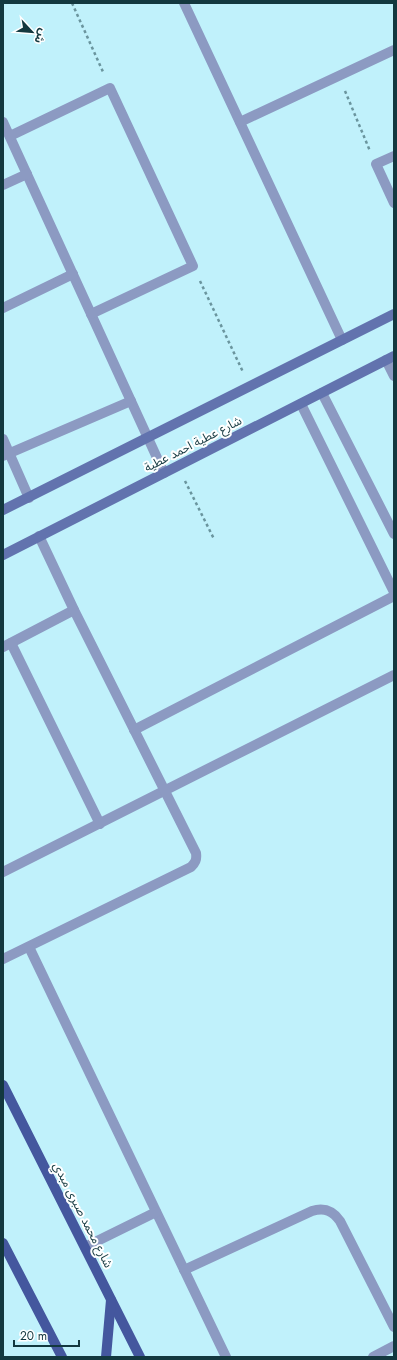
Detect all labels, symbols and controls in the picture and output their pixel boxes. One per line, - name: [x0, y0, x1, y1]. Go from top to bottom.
- north arrow: [12, 12, 52, 52]
- text: ش: [30, 26, 51, 47]
- street label: شارع عطية احمد عطية: [141, 412, 245, 476]
- street label: شارع محمد صبرى مبدي: [48, 1159, 117, 1271]
- scale bar: [14, 1322, 79, 1348]
- text: 20 m: [20, 1327, 47, 1345]

